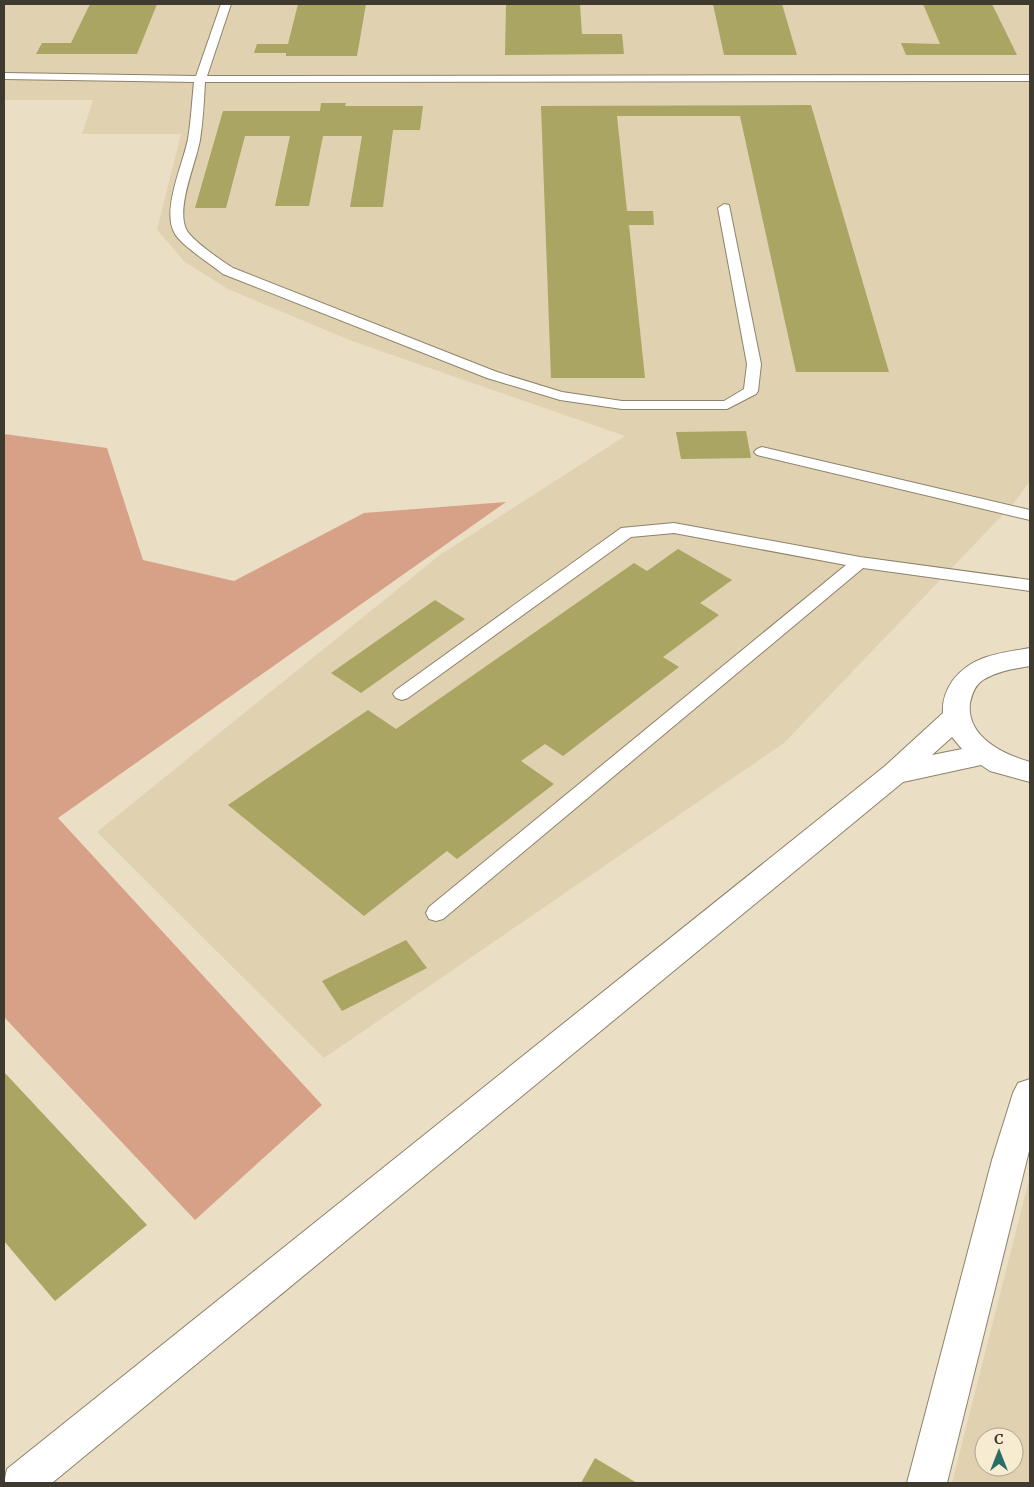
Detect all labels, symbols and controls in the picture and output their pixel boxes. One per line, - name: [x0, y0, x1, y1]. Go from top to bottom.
- north arrow: [974, 1427, 1024, 1477]
- text: С: [994, 1430, 1004, 1448]

